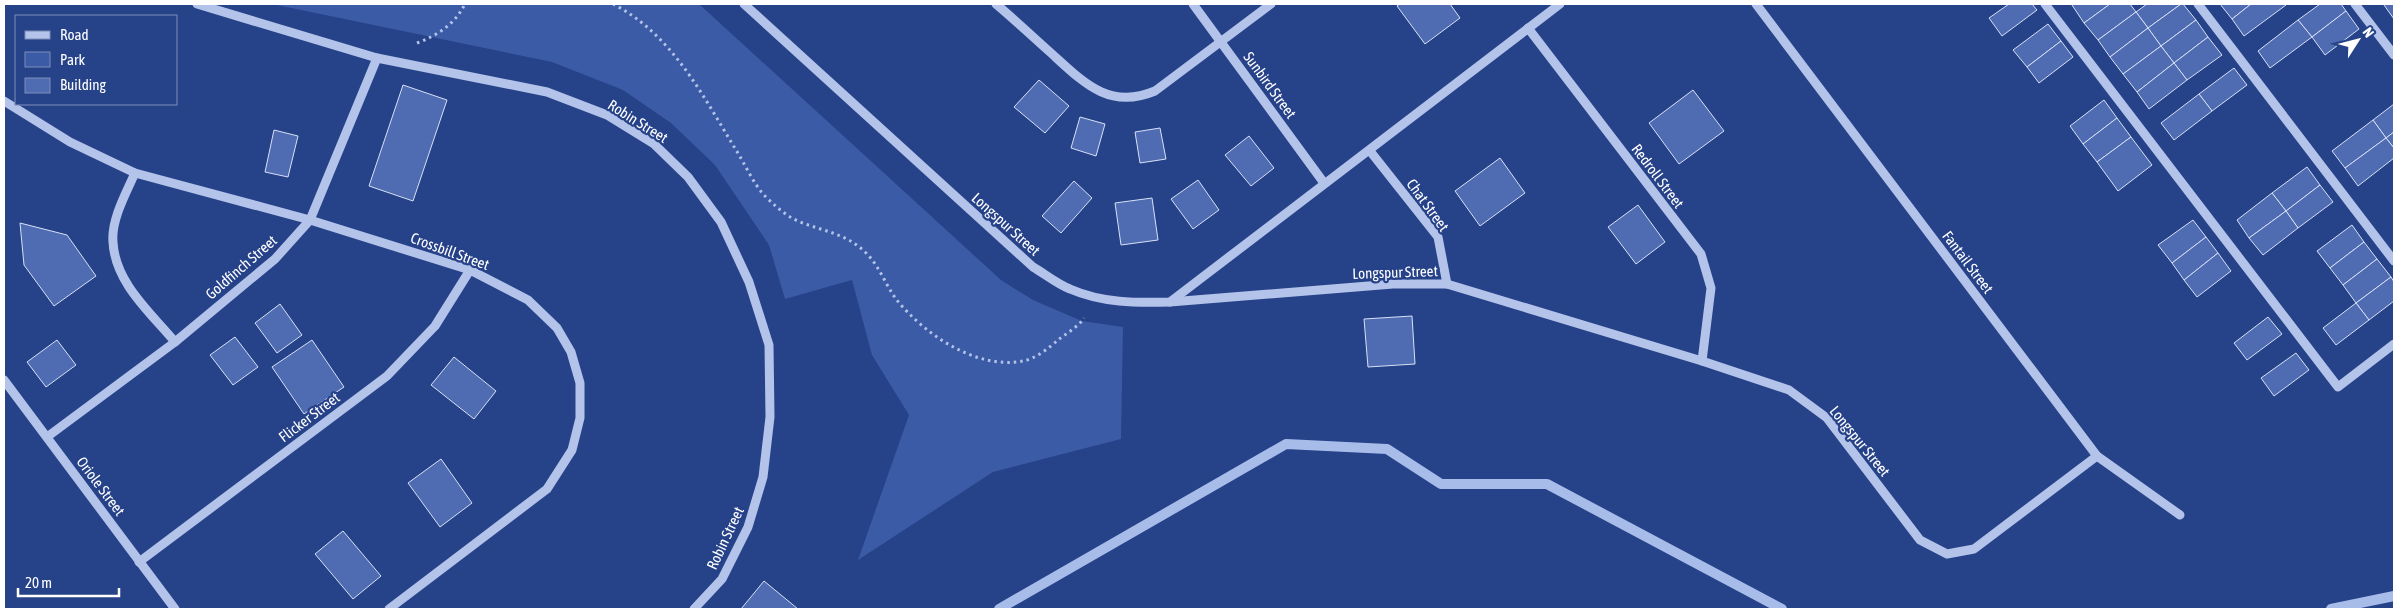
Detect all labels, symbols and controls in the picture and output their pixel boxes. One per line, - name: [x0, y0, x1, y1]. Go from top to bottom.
- legend: [15, 15, 178, 105]
- north arrow: [2333, 15, 2383, 65]
- text: N: [2360, 24, 2377, 40]
- text: Road: [60, 26, 89, 43]
- street label: Sunbird Street: [1240, 48, 1300, 122]
- text: Park: [60, 51, 85, 68]
- text: Building: [60, 76, 106, 93]
- street label: Robin Street: [605, 96, 671, 146]
- street label: Redroll Street: [1628, 141, 1688, 211]
- street label: Chat Street: [1403, 176, 1453, 234]
- street label: Longspur Street: [968, 189, 1044, 259]
- street label: Fantail Street: [1939, 227, 1997, 297]
- street label: Crossbill Street: [408, 229, 492, 273]
- street label: Goldfinch Street: [202, 232, 280, 302]
- street label: Longspur Street: [1352, 262, 1438, 282]
- street label: Flicker Street: [275, 389, 343, 445]
- street label: Longspur Street: [1826, 402, 1894, 480]
- street label: Oriole Street: [73, 453, 129, 519]
- street label: Robin Street: [703, 504, 747, 572]
- scale bar: [18, 566, 119, 598]
- text: 20 m: [25, 574, 52, 591]

